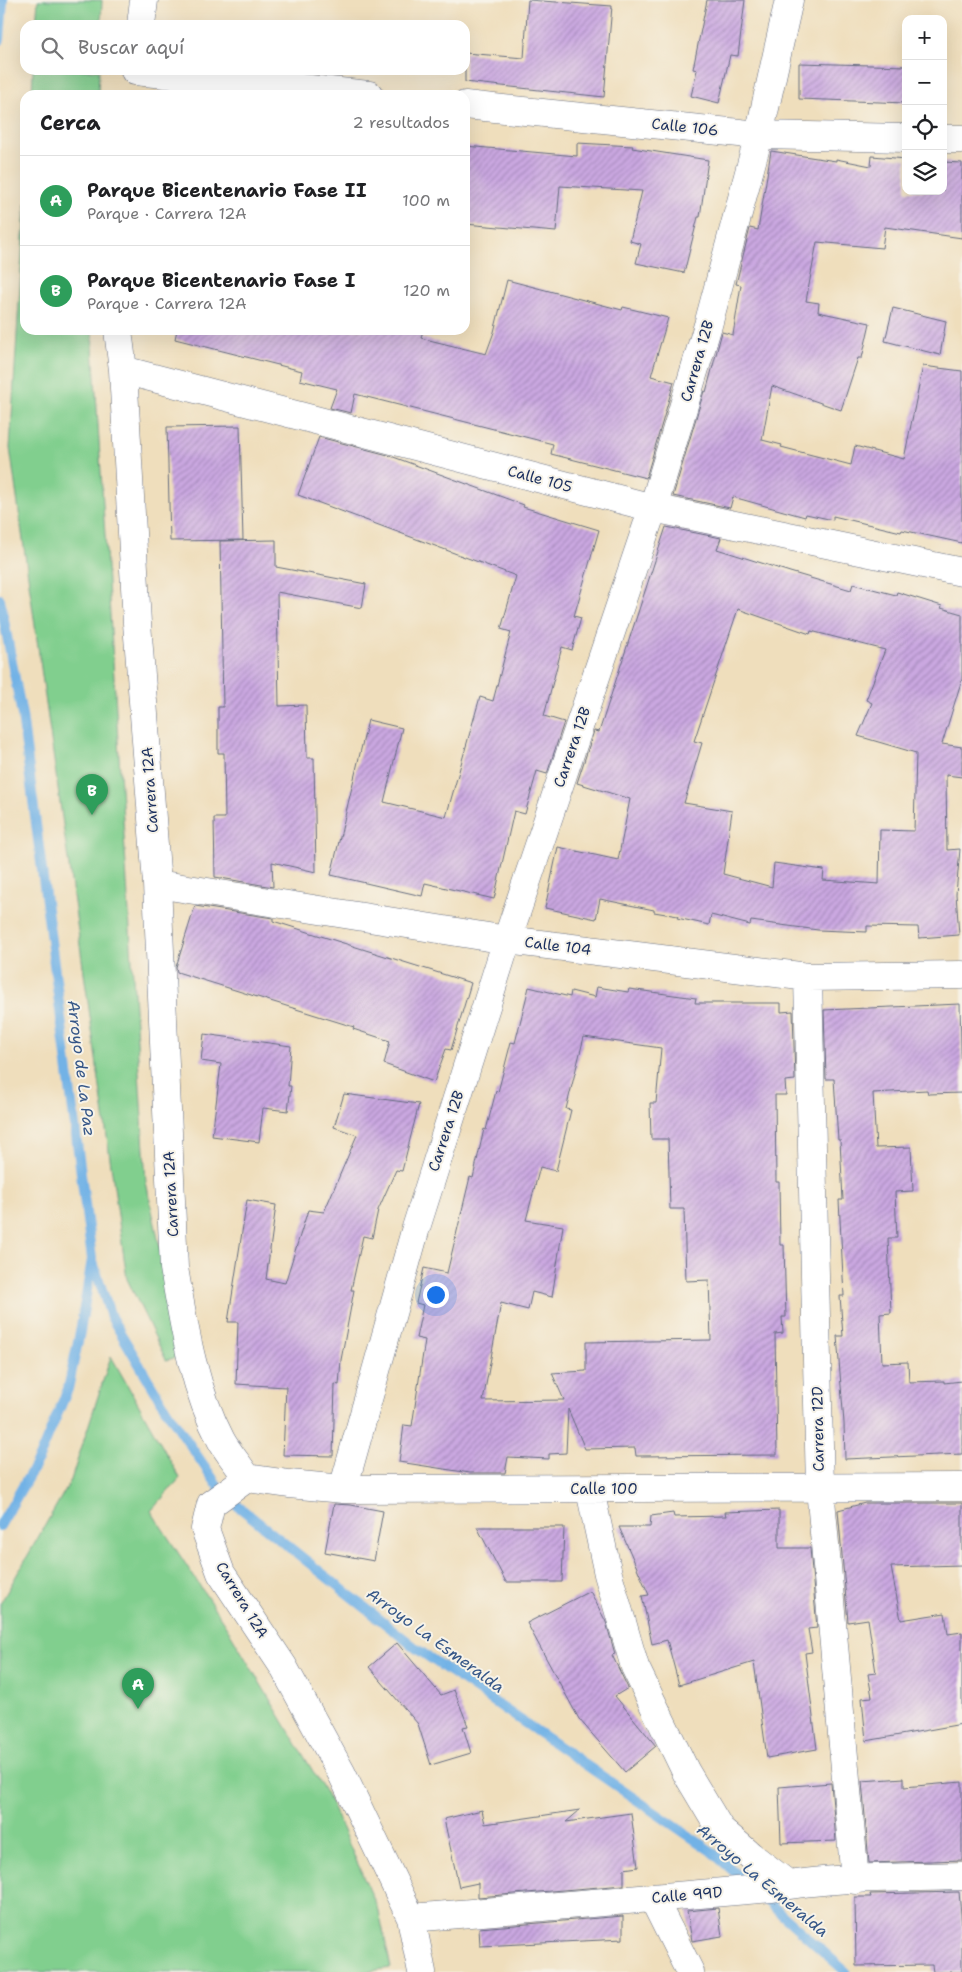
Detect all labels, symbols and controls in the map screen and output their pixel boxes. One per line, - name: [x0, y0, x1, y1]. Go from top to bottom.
- map controls: [902, 15, 947, 195]
- button: +: [902, 15, 947, 60]
- search box: [20, 20, 470, 75]
- icon: search: [38, 34, 66, 62]
- text: Buscar aquí: [78, 35, 184, 60]
- button: −: [902, 60, 947, 105]
- button: locate: [902, 105, 947, 150]
- text: Cerca: [40, 109, 101, 137]
- text: 2 resultados: [352, 112, 450, 133]
- street label: Calle 106: [650, 114, 720, 140]
- button: layers: [902, 150, 947, 195]
- text: Parque Bicentenario Fase II: [87, 178, 367, 203]
- text: A: [50, 190, 62, 211]
- text: 100 m: [402, 190, 450, 211]
- text: Parque · Carrera 12A: [87, 203, 247, 224]
- text: Parque Bicentenario Fase I: [87, 268, 355, 293]
- text: B: [51, 280, 61, 301]
- text: 120 m: [403, 280, 450, 301]
- text: Parque · Carrera 12A: [87, 293, 247, 314]
- street label: Carrera 12B: [676, 318, 718, 404]
- street label: Calle 105: [505, 461, 575, 497]
- street label: Carrera 12B: [549, 704, 595, 790]
- street label: Carrera 12A: [137, 746, 163, 834]
- pin: B: [76, 774, 108, 815]
- street label: Calle 104: [523, 932, 593, 960]
- water label: Arroyo de La Paz: [63, 999, 100, 1137]
- street label: Carrera 12B: [423, 1088, 469, 1174]
- street label: Carrera 12A: [159, 1150, 183, 1237]
- your location: [423, 1282, 449, 1308]
- street label: Carrera 12D: [807, 1386, 829, 1472]
- street label: Calle 100: [570, 1479, 638, 1499]
- street label: Carrera 12A: [211, 1558, 273, 1642]
- water label: Arroyo La Esmeralda: [363, 1583, 509, 1698]
- pin: A: [122, 1668, 154, 1709]
- water label: Arroyo La Esmeralda: [693, 1819, 833, 1942]
- street label: Calle 99D: [651, 1882, 723, 1908]

